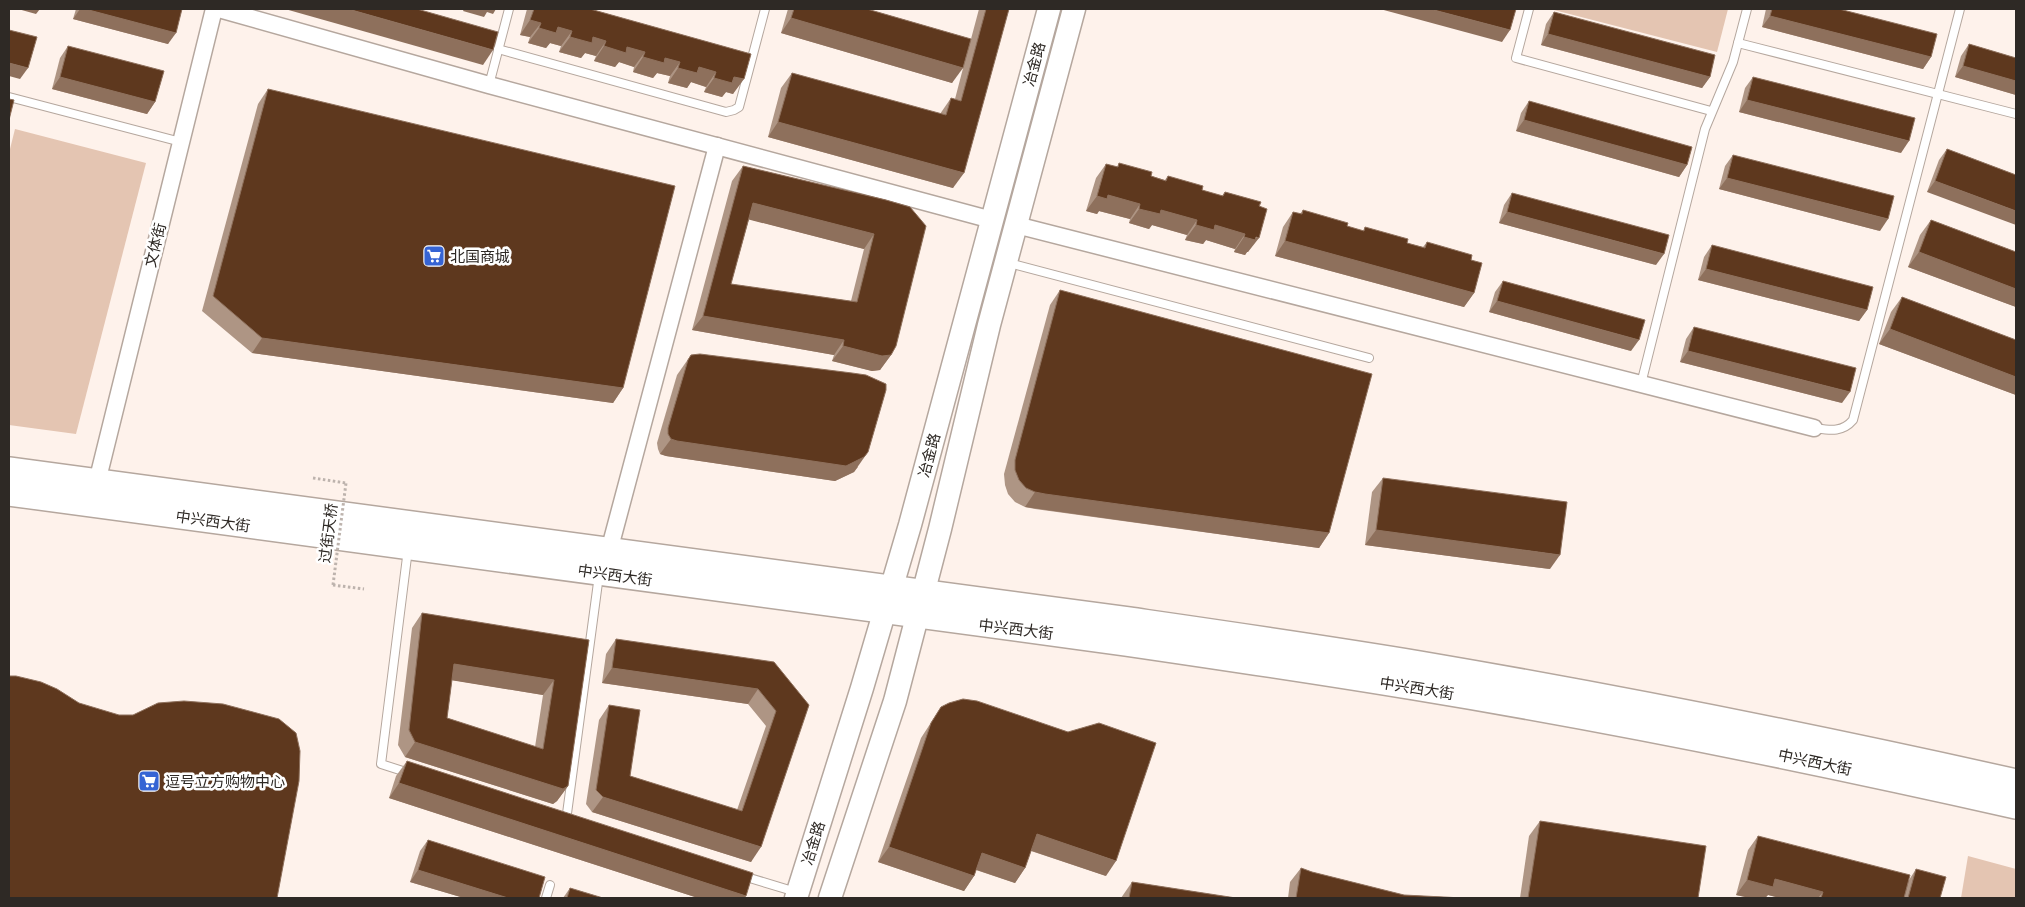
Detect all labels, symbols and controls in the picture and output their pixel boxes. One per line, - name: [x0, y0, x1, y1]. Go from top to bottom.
- street label: 冶金路: [1019, 40, 1049, 88]
- street label: 文体街: [140, 221, 170, 269]
- supermarket icon: 北国商城: [422, 244, 446, 268]
- place label: 北国商城: [450, 247, 510, 266]
- street label: 冶金路: [914, 431, 944, 479]
- street label: 过街天桥: [315, 502, 341, 564]
- street label: 中兴西大街: [175, 506, 251, 536]
- street label: 中兴西大街: [577, 560, 653, 590]
- street label: 中兴西大街: [978, 615, 1054, 643]
- street label: 中兴西大街: [1378, 673, 1456, 703]
- street label: 中兴西大街: [1776, 745, 1854, 779]
- supermarket icon: 逗号立方购物中心: [137, 769, 161, 793]
- place label: 逗号立方购物中心: [165, 772, 285, 791]
- street label: 冶金路: [797, 819, 829, 867]

